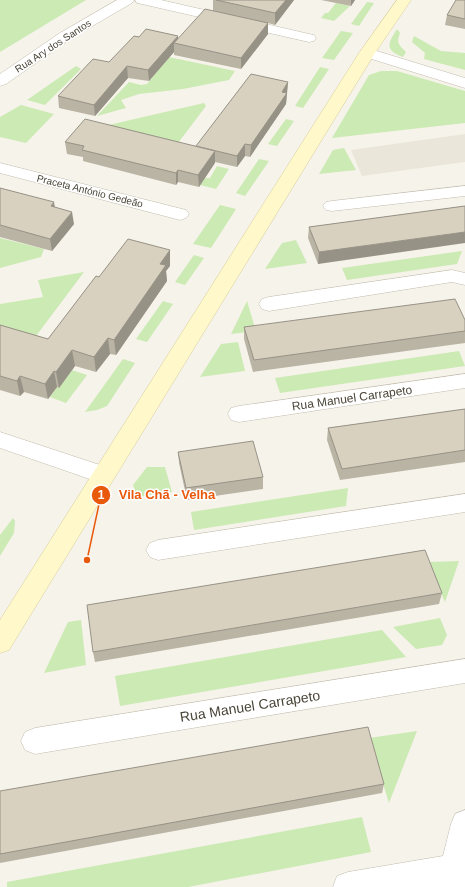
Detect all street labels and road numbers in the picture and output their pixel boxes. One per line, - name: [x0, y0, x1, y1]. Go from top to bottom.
- street label: Rua Ary dos Santos: [13, 17, 93, 75]
- street label: Praceta António Gedeão: [36, 172, 145, 210]
- street label: Rua Manuel Carrapeto: [291, 383, 413, 413]
- street label: Rua Manuel Carrapeto: [179, 687, 321, 725]

